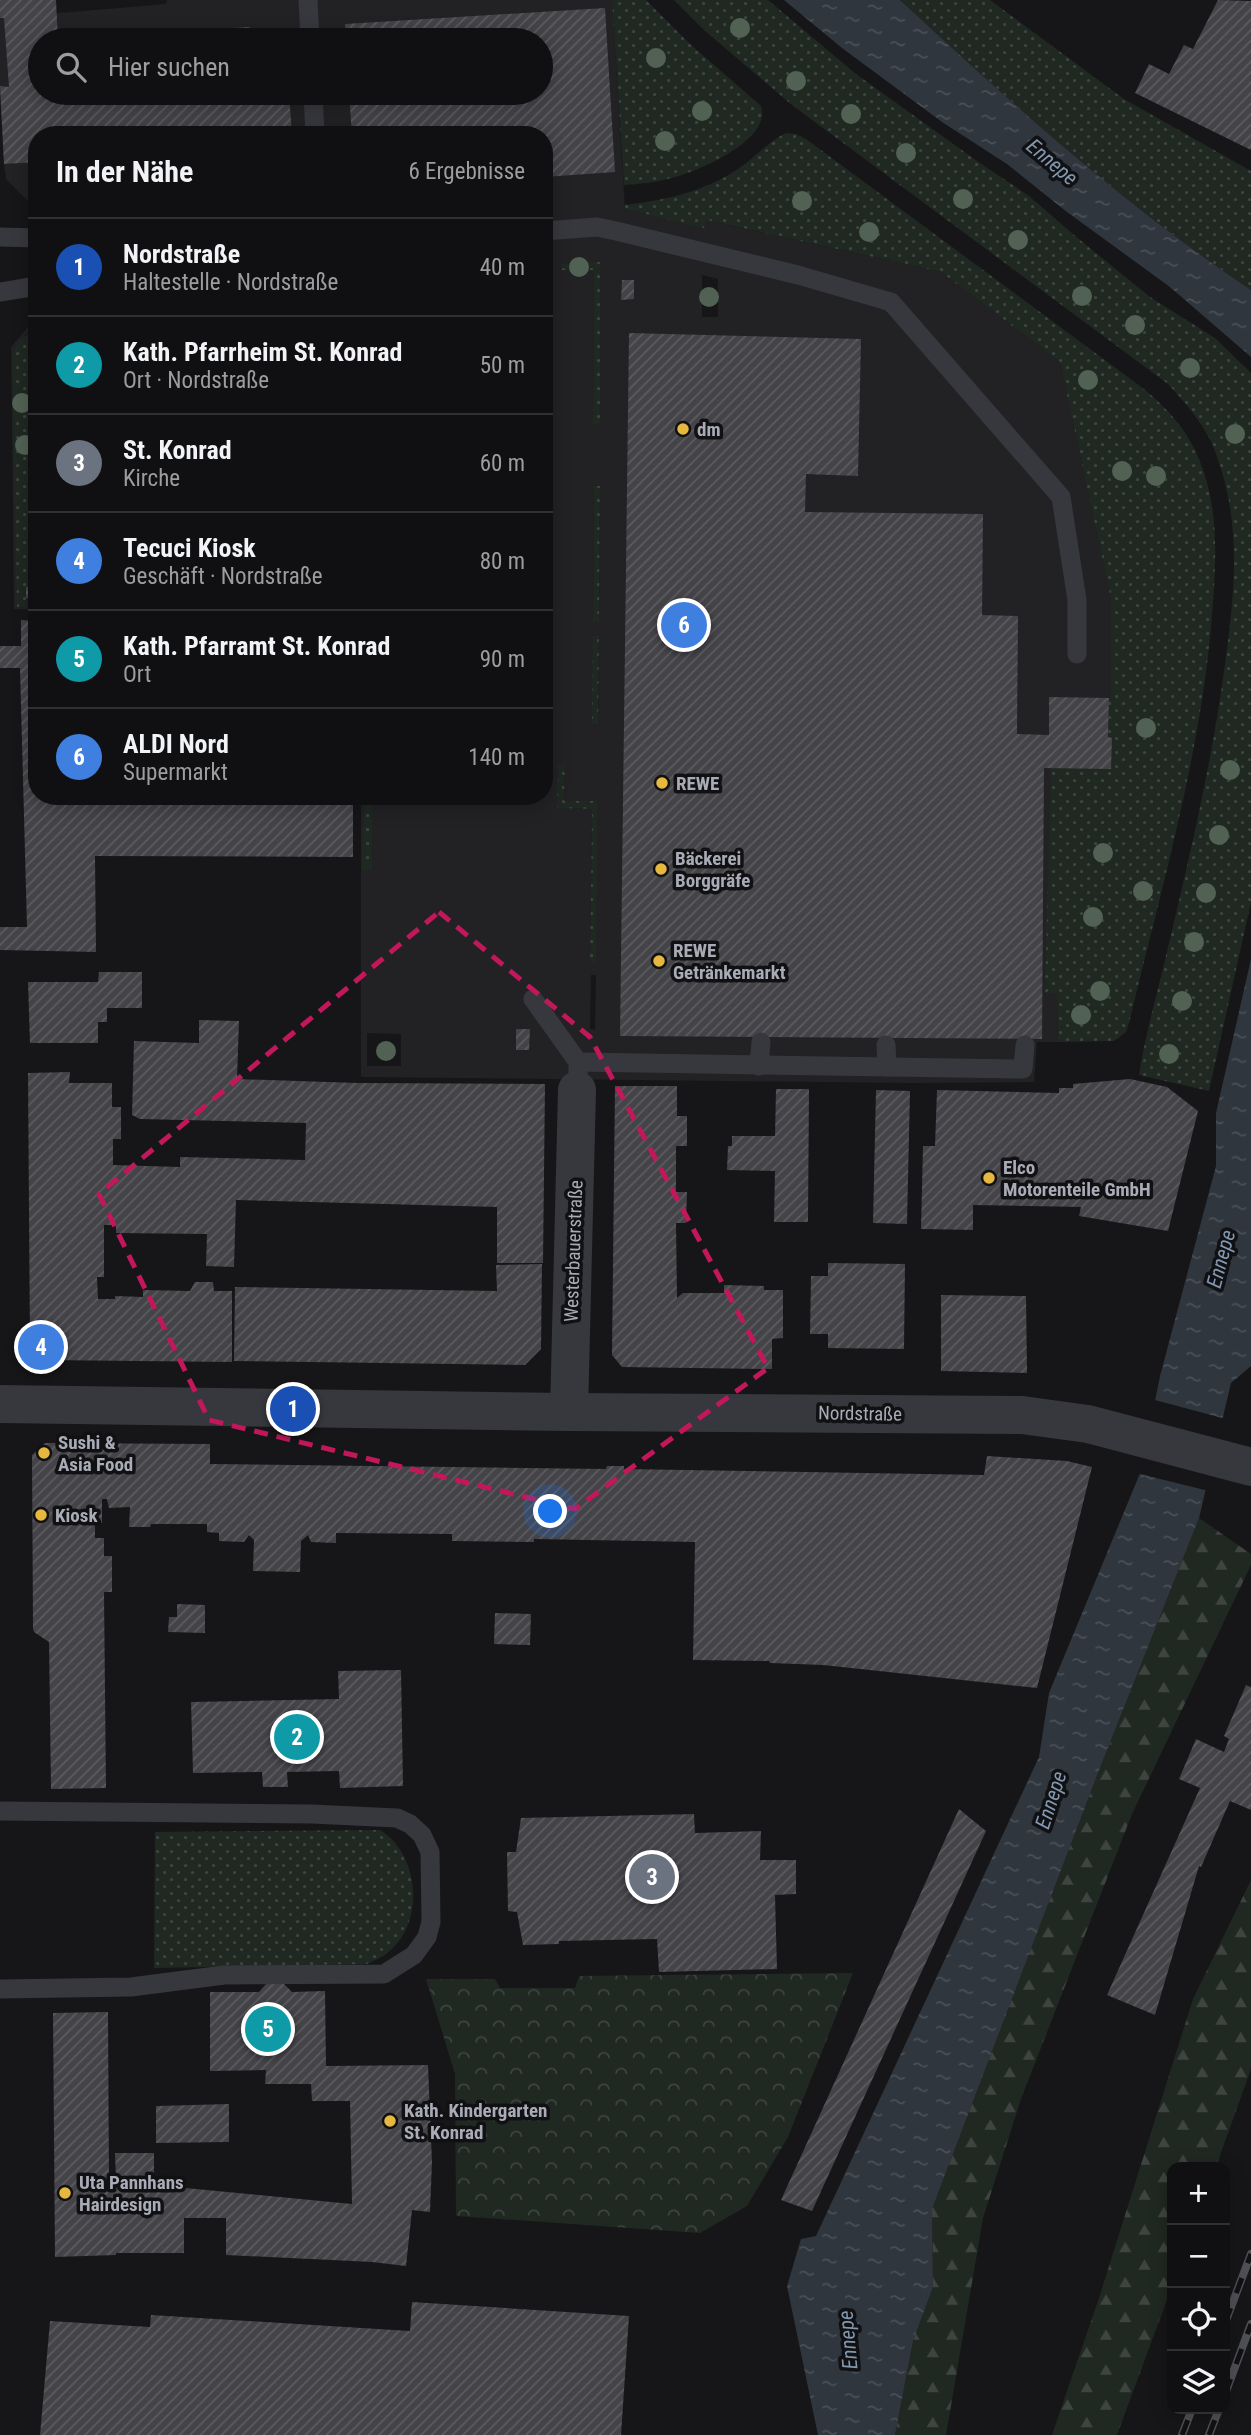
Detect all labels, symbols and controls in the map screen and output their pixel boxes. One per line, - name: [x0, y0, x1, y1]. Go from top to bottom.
- search box: [28, 28, 553, 105]
- icon: search: [52, 48, 90, 86]
- text: Hier suchen: [108, 52, 230, 82]
- water label: Ennepe: [1022, 134, 1082, 190]
- text: In der Nähe: [56, 154, 193, 189]
- text: 6 Ergebnisse: [408, 158, 525, 185]
- text: Nordstraße: [123, 239, 240, 269]
- text: 1: [73, 254, 85, 281]
- text: 40 m: [480, 254, 525, 281]
- text: Haltestelle · Nordstraße: [123, 269, 338, 296]
- text: Kath. Pfarrheim St. Konrad: [123, 337, 402, 367]
- text: 2: [73, 352, 85, 379]
- text: 50 m: [480, 352, 525, 379]
- text: Ort · Nordstraße: [123, 367, 269, 394]
- place label: dm: [697, 418, 721, 441]
- marker: dm: [675, 421, 691, 437]
- text: St. Konrad: [123, 435, 232, 465]
- text: 3: [73, 450, 85, 477]
- text: 60 m: [480, 450, 525, 477]
- text: Kirche: [123, 465, 180, 492]
- text: Tecuci Kiosk: [123, 533, 256, 563]
- text: 4: [73, 548, 85, 575]
- text: 80 m: [480, 548, 525, 575]
- text: Geschäft · Nordstraße: [123, 563, 323, 590]
- pin: 6: [661, 599, 707, 651]
- text: Kath. Pfarramt St. Konrad: [123, 631, 391, 661]
- text: 5: [73, 646, 85, 673]
- text: 90 m: [480, 646, 525, 673]
- text: Ort: [123, 661, 151, 688]
- text: ALDI Nord: [123, 729, 229, 759]
- text: 6: [73, 744, 85, 771]
- text: 140 m: [468, 744, 525, 771]
- text: Supermarkt: [123, 759, 228, 786]
- place label: REWE: [676, 772, 719, 795]
- marker: REWE: [654, 775, 670, 791]
- place label: Bäckerei Borggräfe: [675, 847, 750, 892]
- marker: Bäckerei Borggräfe: [653, 861, 669, 877]
- place label: REWE Getränkemarkt: [673, 939, 786, 984]
- marker: REWE Getränkemarkt: [651, 953, 667, 969]
- place label: Elco Motorenteile GmbH: [1003, 1156, 1151, 1201]
- marker: Elco Motorenteile GmbH: [981, 1170, 997, 1186]
- street label: Westerbauerstraße: [560, 1180, 587, 1322]
- water label: Ennepe: [1202, 1227, 1240, 1291]
- pin: 4: [18, 1321, 64, 1373]
- pin: 1: [270, 1383, 316, 1435]
- street label: Nordstraße: [818, 1401, 902, 1426]
- place label: Sushi & Asia Food: [58, 1431, 133, 1476]
- marker: Sushi & Asia Food: [36, 1445, 52, 1461]
- your location: [533, 1494, 567, 1528]
- place label: Kiosk: [55, 1504, 98, 1527]
- marker: Kiosk: [33, 1507, 49, 1523]
- pin: 2: [274, 1711, 320, 1763]
- water label: Ennepe: [1030, 1768, 1072, 1832]
- pin: 3: [629, 1851, 675, 1903]
- pin: 5: [245, 2003, 291, 2055]
- place label: Kath. Kindergarten St. Konrad: [404, 2099, 547, 2144]
- marker: Kath. Kindergarten St. Konrad: [382, 2113, 398, 2129]
- map controls: [1167, 2162, 1230, 2414]
- button: +: [1167, 2162, 1230, 2225]
- place label: Uta Pannhans Hairdesign: [79, 2171, 184, 2216]
- marker: Uta Pannhans Hairdesign: [57, 2185, 73, 2201]
- button: −: [1167, 2225, 1230, 2288]
- button: locate: [1167, 2288, 1230, 2351]
- water label: Ennepe: [833, 2310, 863, 2370]
- button: layers: [1167, 2351, 1230, 2414]

